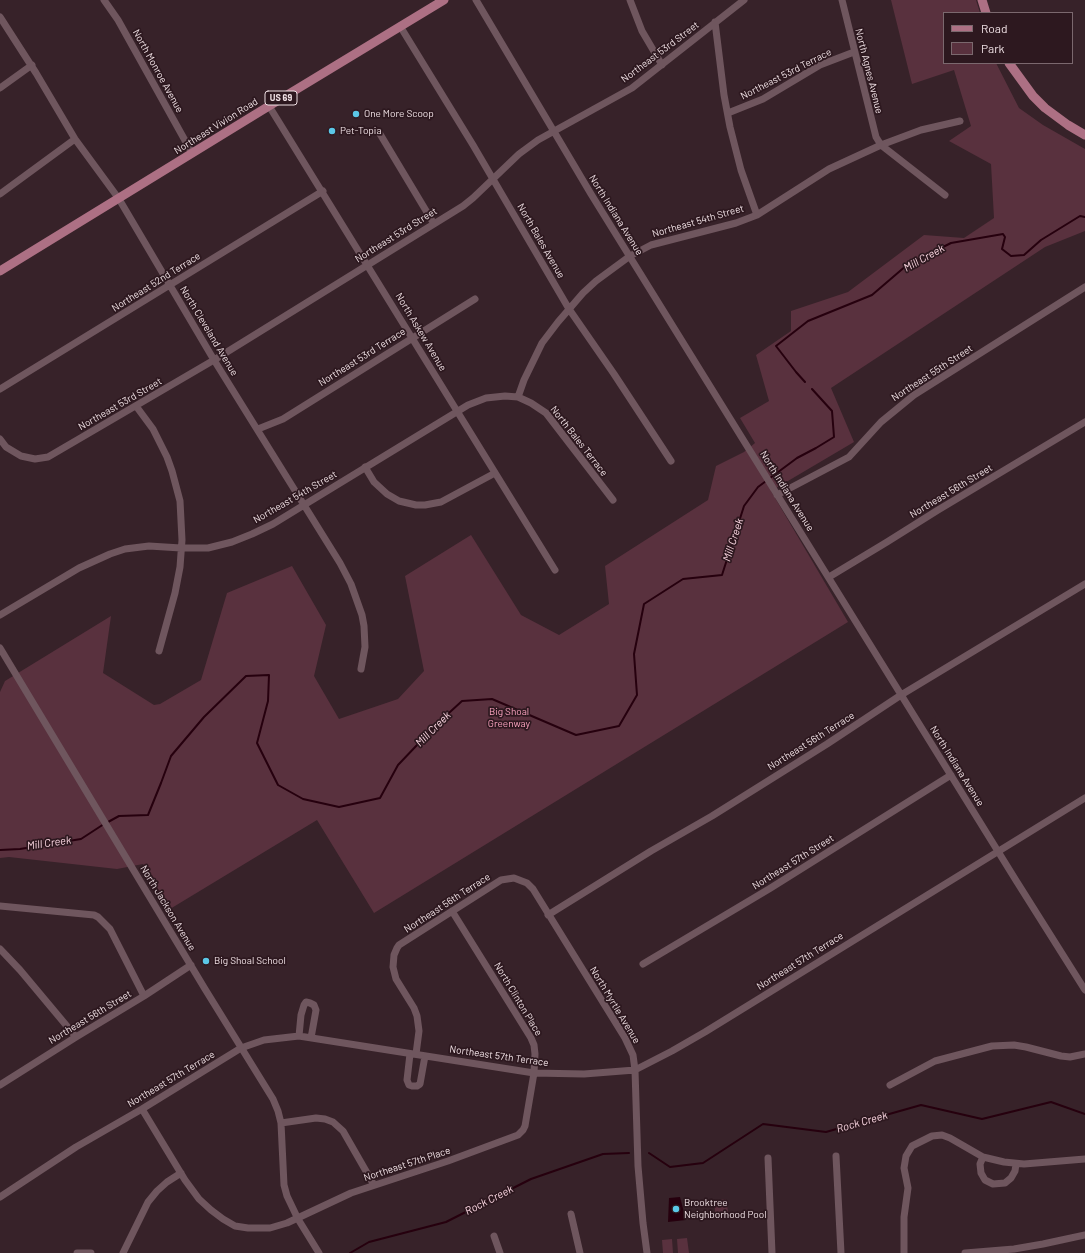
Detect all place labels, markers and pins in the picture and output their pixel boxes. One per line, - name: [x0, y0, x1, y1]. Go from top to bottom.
- place label: One More Scoop: [364, 108, 434, 120]
- marker: One More Scoop: [351, 109, 361, 119]
- place label: Pet-Topia: [340, 125, 382, 137]
- marker: Pet-Topia: [327, 126, 337, 136]
- place label: Big Shoal School: [214, 955, 286, 967]
- marker: Big Shoal School: [201, 956, 211, 966]
- place label: Brooktree Neighborhood Pool: [684, 1197, 766, 1220]
- marker: Brooktree Neighborhood Pool: [671, 1204, 681, 1214]

